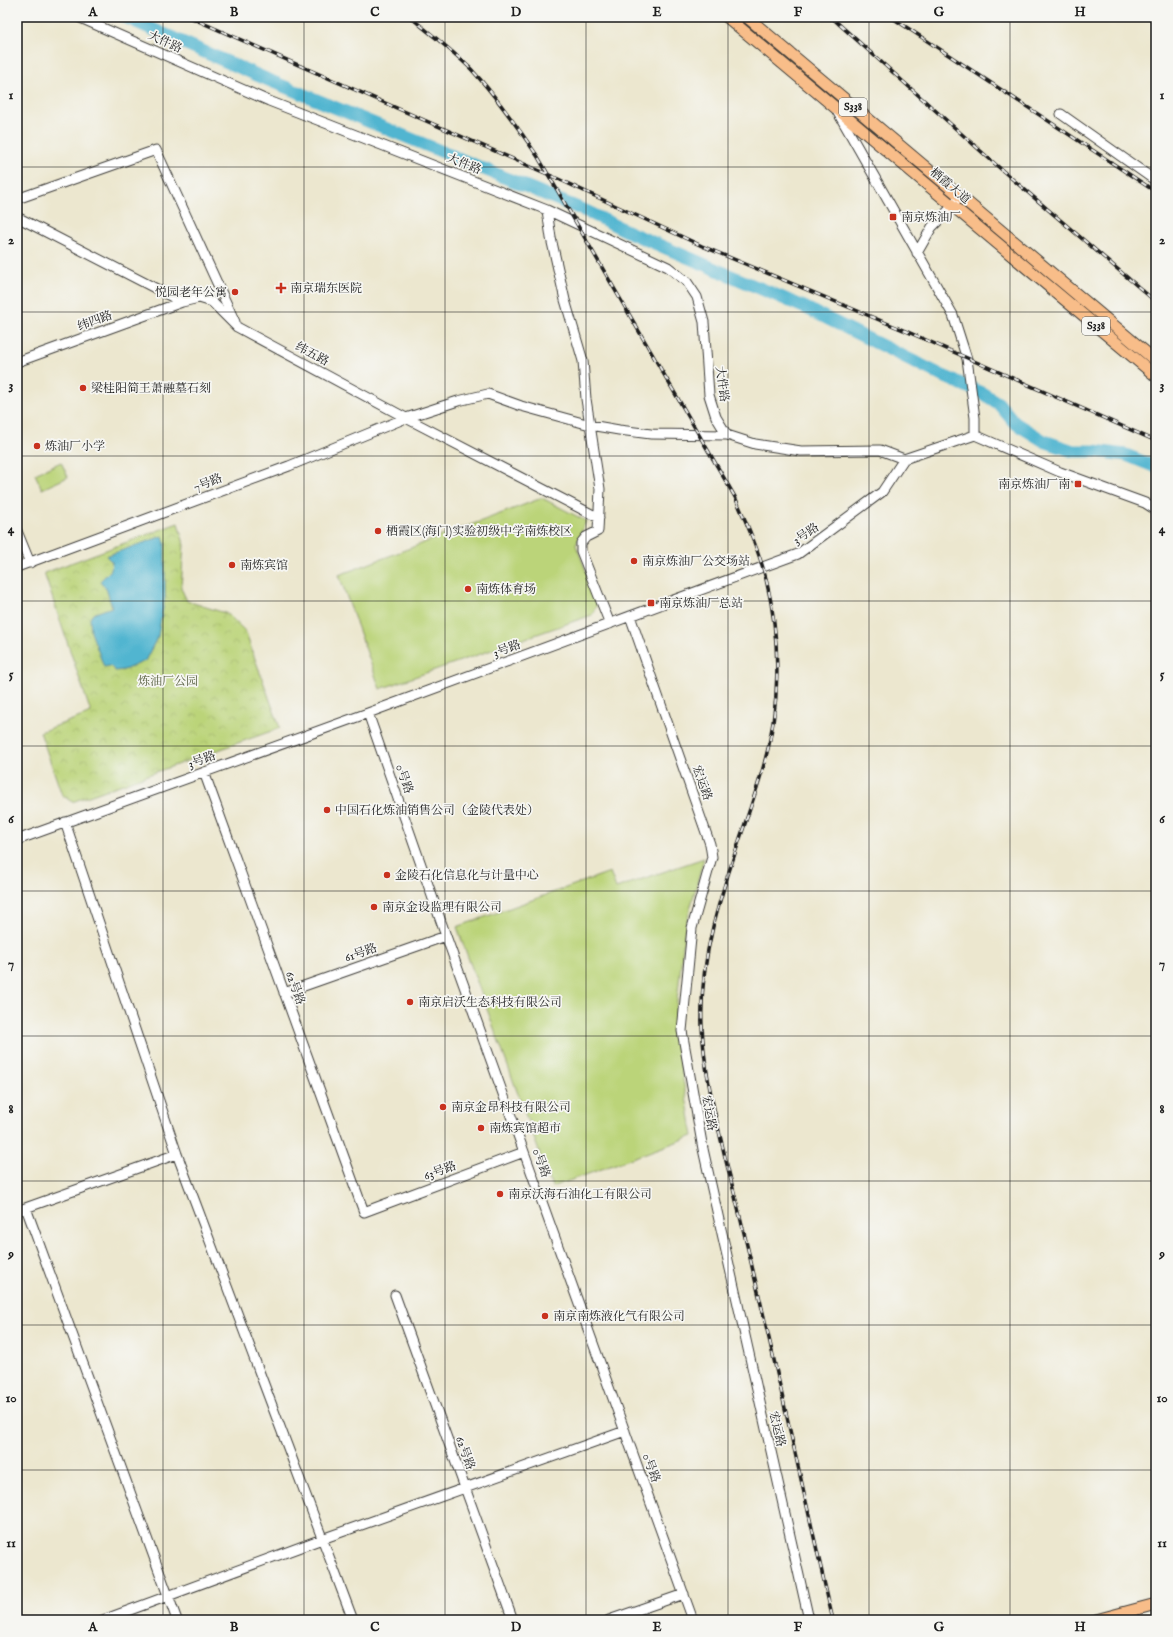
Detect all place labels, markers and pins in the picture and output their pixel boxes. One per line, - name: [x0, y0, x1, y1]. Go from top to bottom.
- place label: 南京炼油厂: [901, 210, 961, 225]
- marker: 南京炼油厂: [888, 212, 898, 222]
- place label: 南京瑞东医院: [290, 281, 362, 296]
- marker: 南京瑞东医院: [275, 282, 287, 294]
- place label: 悦园老年公寓: [155, 285, 227, 300]
- marker: 悦园老年公寓: [230, 287, 240, 297]
- place label: 梁桂阳简王萧融墓石刻: [91, 381, 211, 396]
- marker: 梁桂阳简王萧融墓石刻: [78, 383, 88, 393]
- place label: 炼油厂小学: [45, 439, 105, 454]
- marker: 炼油厂小学: [32, 441, 42, 451]
- place label: 南京炼油厂南: [998, 477, 1070, 492]
- marker: 南京炼油厂南: [1073, 479, 1083, 489]
- place label: 栖霞区(海门)实验初级中学南炼校区: [386, 524, 572, 539]
- marker: 栖霞区(海门)实验初级中学南炼校区: [373, 526, 383, 536]
- place label: 南京炼油厂公交场站: [642, 554, 750, 569]
- marker: 南京炼油厂公交场站: [629, 556, 639, 566]
- place label: 南炼宾馆: [240, 558, 288, 573]
- marker: 南炼宾馆: [227, 560, 237, 570]
- place label: 南炼体育场: [476, 582, 536, 597]
- marker: 南炼体育场: [463, 584, 473, 594]
- place label: 南京炼油厂总站: [659, 596, 743, 611]
- marker: 南京炼油厂总站: [646, 598, 656, 608]
- place label: 中国石化炼油销售公司（金陵代表处）: [335, 803, 539, 818]
- marker: 中国石化炼油销售公司（金陵代表处）: [322, 805, 332, 815]
- place label: 金陵石化信息化与计量中心: [395, 868, 539, 883]
- marker: 金陵石化信息化与计量中心: [382, 870, 392, 880]
- place label: 南京金设监理有限公司: [382, 900, 502, 915]
- marker: 南京金设监理有限公司: [369, 902, 379, 912]
- place label: 南京启沃生态科技有限公司: [418, 995, 562, 1010]
- marker: 南京启沃生态科技有限公司: [405, 997, 415, 1007]
- place label: 南京金昂科技有限公司: [451, 1100, 571, 1115]
- marker: 南京金昂科技有限公司: [438, 1102, 448, 1112]
- place label: 南炼宾馆超市: [489, 1121, 561, 1136]
- marker: 南炼宾馆超市: [476, 1123, 486, 1133]
- place label: 南京沃海石油化工有限公司: [508, 1187, 652, 1202]
- marker: 南京沃海石油化工有限公司: [495, 1189, 505, 1199]
- place label: 南京南炼液化气有限公司: [553, 1309, 685, 1324]
- marker: 南京南炼液化气有限公司: [540, 1311, 550, 1321]

